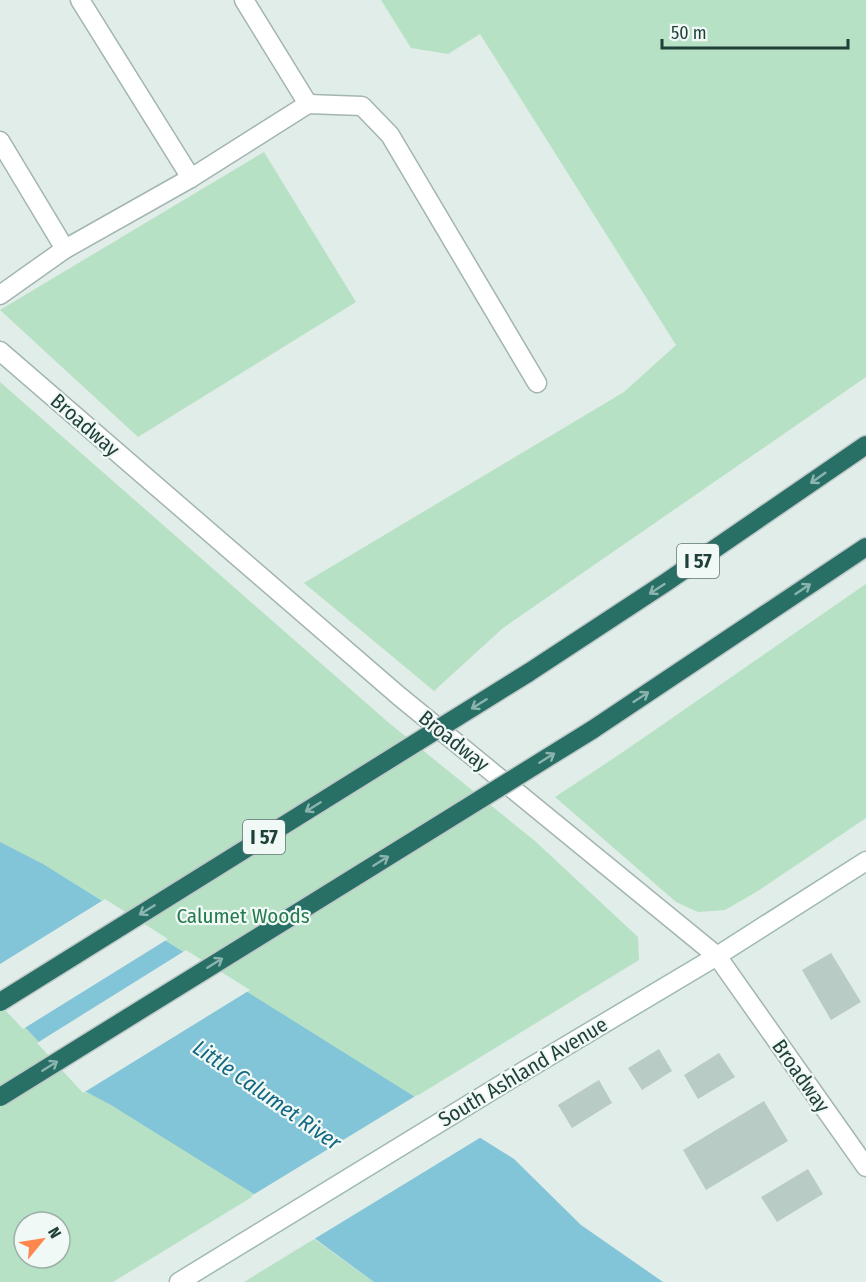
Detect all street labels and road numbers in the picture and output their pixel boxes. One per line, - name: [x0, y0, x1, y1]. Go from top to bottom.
- street label: Broadway: [45, 388, 125, 463]
- road number: I 57: [677, 544, 719, 578]
- street label: Broadway: [413, 705, 495, 778]
- road number: I 57: [243, 820, 285, 854]
- street label: South Ashland Avenue: [434, 1011, 612, 1133]
- street label: Broadway: [766, 1034, 836, 1118]

